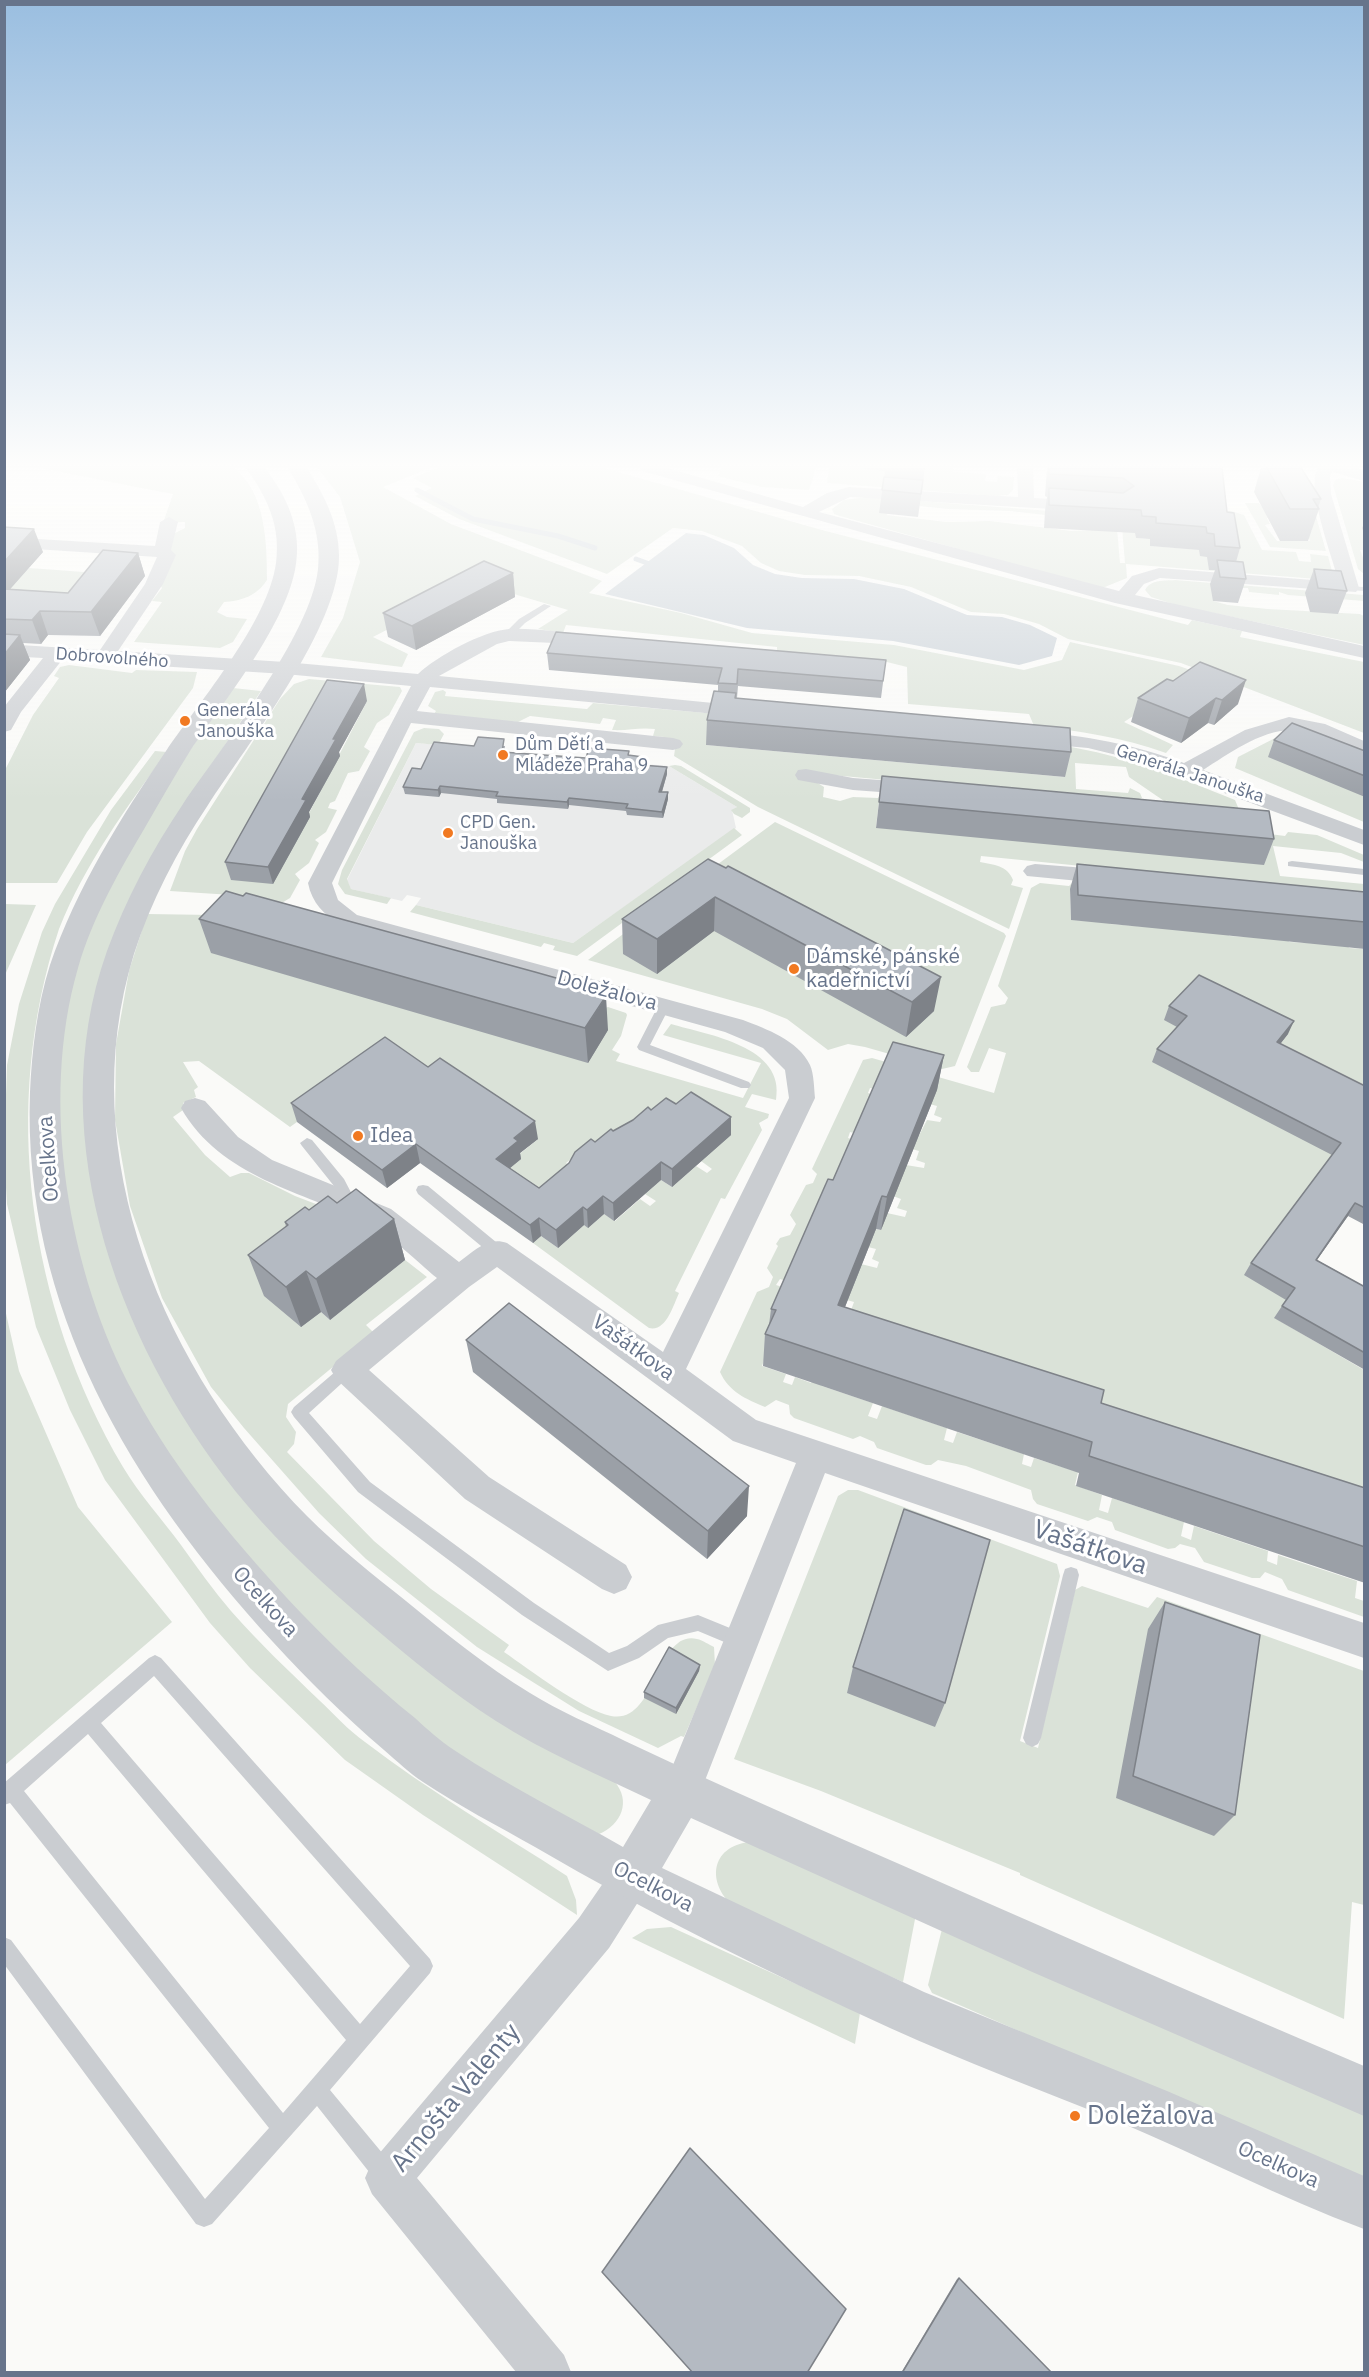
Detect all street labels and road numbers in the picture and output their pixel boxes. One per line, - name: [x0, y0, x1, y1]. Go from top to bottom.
- street label: Dobrovolného: [55, 643, 169, 673]
- street label: Generála Janouška: [1113, 740, 1267, 808]
- street label: Doležalova: [554, 966, 660, 1016]
- street label: Ocelkova: [33, 1115, 65, 1203]
- street label: Vašátkova: [587, 1310, 679, 1386]
- street label: Vašátkova: [1029, 1514, 1151, 1582]
- street label: Ocelkova: [227, 1562, 303, 1642]
- street label: Ocelkova: [609, 1856, 697, 1918]
- street label: Arnošta Valenty: [385, 2017, 527, 2179]
- street label: Ocelkova: [1233, 2136, 1323, 2194]

